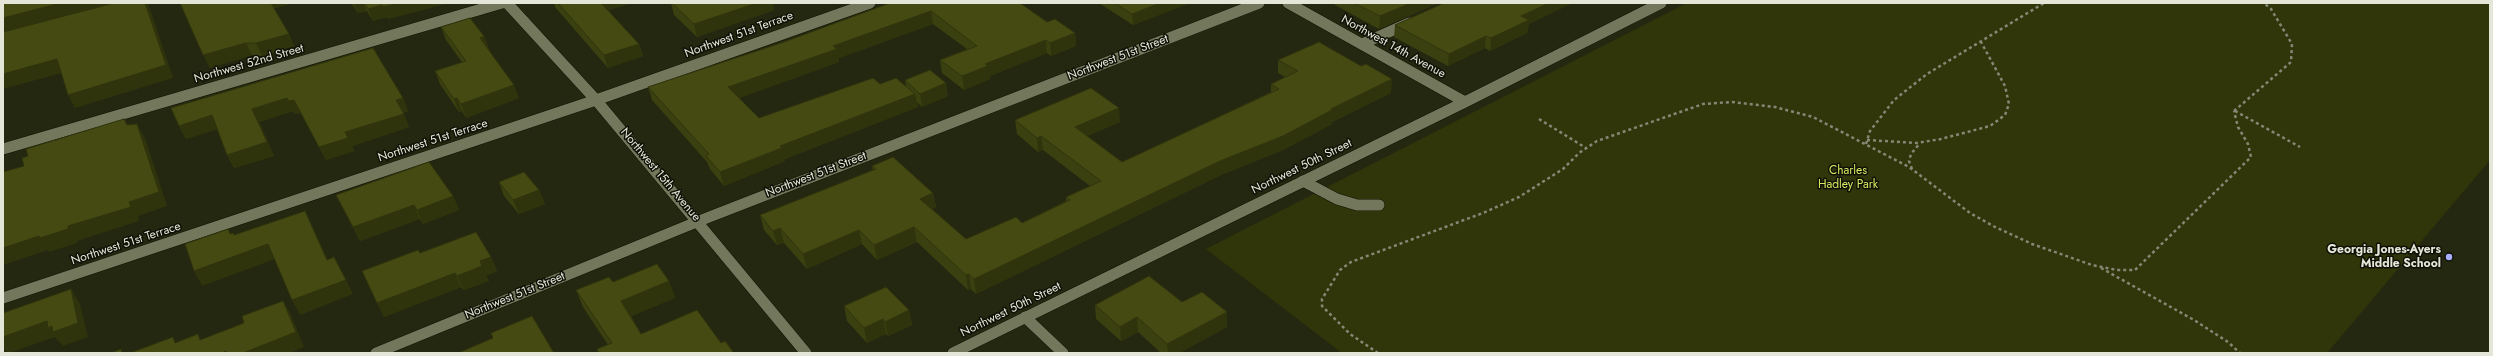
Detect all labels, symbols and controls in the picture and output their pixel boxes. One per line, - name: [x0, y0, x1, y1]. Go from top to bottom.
- street label: Northwest 51st Terrace: [683, 9, 795, 61]
- street label: Northwest 14th Avenue: [1338, 12, 1448, 82]
- street label: Northwest 51st Street: [1066, 32, 1170, 84]
- street label: Northwest 52nd Street: [192, 41, 306, 87]
- street label: Northwest 51st Terrace: [376, 116, 490, 166]
- street label: Northwest 15th Avenue: [617, 126, 703, 224]
- street label: Northwest 50th Street: [1249, 136, 1355, 198]
- street label: Northwest 51st Street: [764, 149, 868, 201]
- park label: Charles Hadley Park: [1818, 164, 1878, 192]
- street label: Northwest 51st Terrace: [69, 219, 183, 269]
- place label: Georgia Jones-Ayers Middle School: [2327, 243, 2441, 271]
- marker: Georgia Jones-Ayers Middle School: [2444, 252, 2454, 262]
- street label: Northwest 51st Street: [463, 269, 567, 323]
- street label: Northwest 50th Street: [958, 279, 1064, 341]

